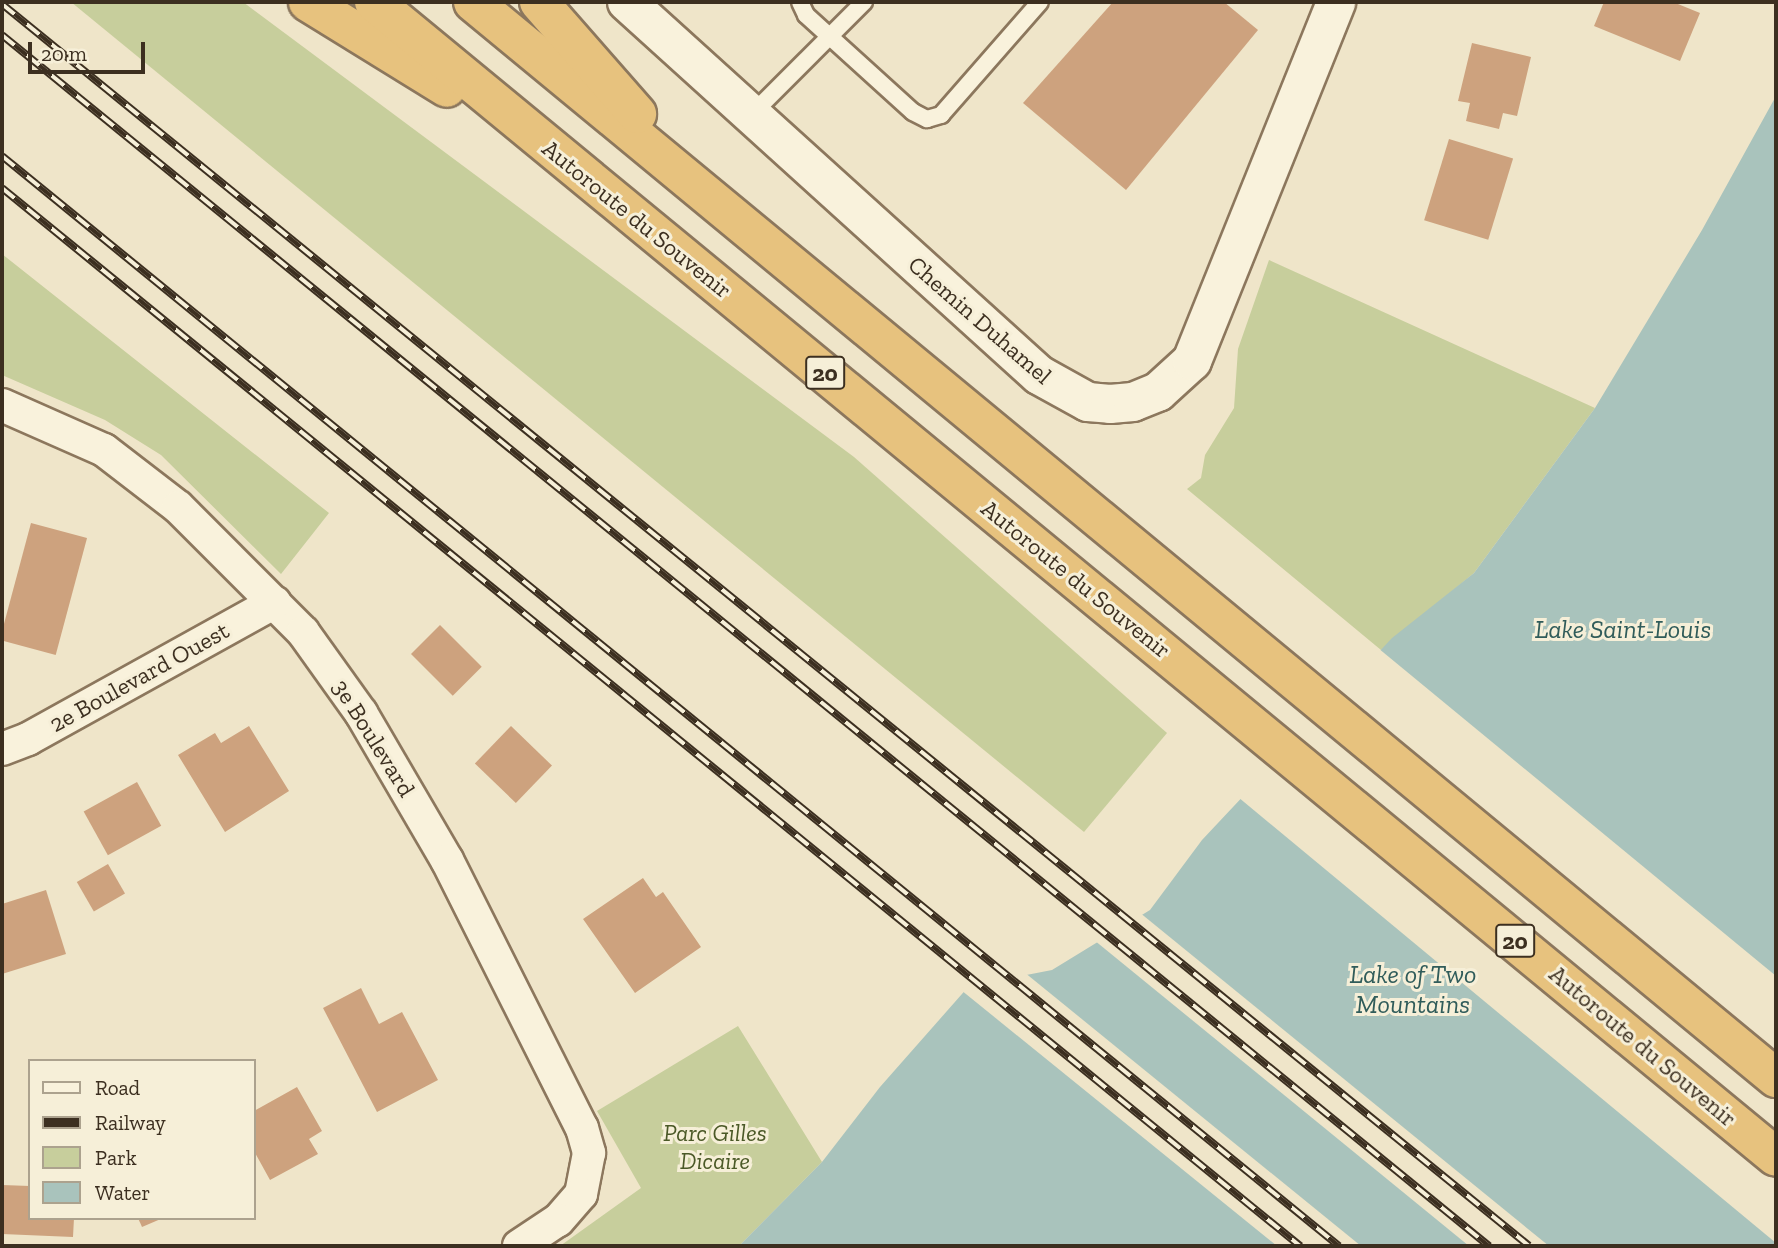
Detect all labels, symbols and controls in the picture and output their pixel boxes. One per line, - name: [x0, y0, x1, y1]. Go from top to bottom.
- scale bar: [32, 28, 149, 72]
- text: 20 m: [41, 41, 87, 66]
- street label: Autoroute du Souvenir: [537, 134, 737, 304]
- street label: Chemin Duhamel: [902, 250, 1058, 390]
- road number: 20: [804, 354, 846, 392]
- street label: Autoroute du Souvenir: [976, 494, 1176, 664]
- water label: Lake Saint-Louis: [1535, 614, 1711, 646]
- street label: 2e Boulevard Ouest: [44, 616, 234, 738]
- street label: 3e Boulevard: [327, 674, 421, 802]
- road number: 20: [1494, 922, 1536, 960]
- water label: Lake of Two Mountains: [1349, 959, 1477, 1020]
- street label: Autoroute du Souvenir: [1544, 959, 1742, 1133]
- legend: [28, 1059, 256, 1220]
- text: Road: [95, 1075, 140, 1100]
- text: Railway: [95, 1110, 166, 1135]
- park label: Parc Gilles Dicaire: [663, 1119, 767, 1175]
- text: Park: [95, 1145, 137, 1170]
- text: Water: [95, 1180, 150, 1205]

